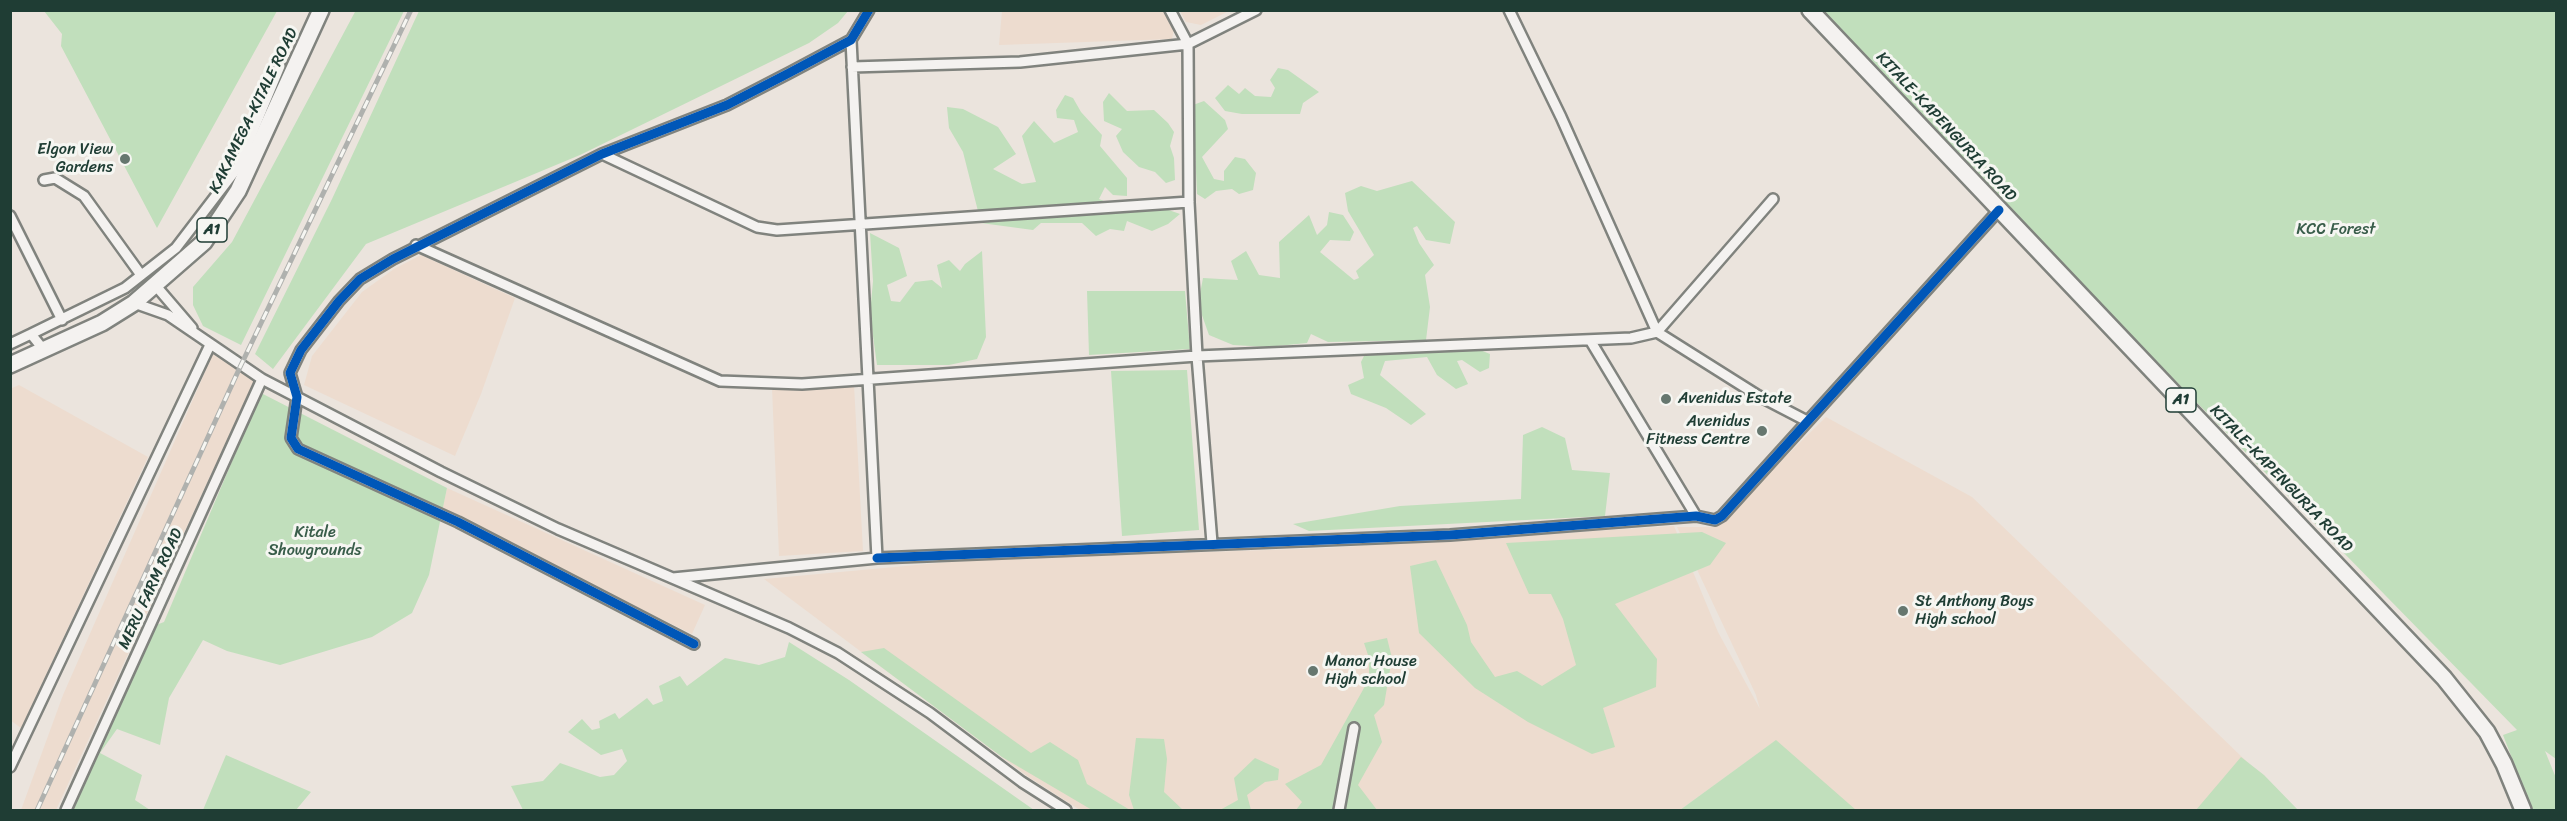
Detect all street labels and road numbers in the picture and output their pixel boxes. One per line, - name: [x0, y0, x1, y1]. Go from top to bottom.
- street label: KAKAMEGA-KITALE ROAD: [206, 25, 302, 197]
- street label: KITALE-KAPENGURIA ROAD: [1872, 48, 2020, 206]
- road number: A1: [197, 218, 227, 242]
- road number: A1: [2166, 388, 2196, 412]
- street label: KITALE-KAPENGURIA ROAD: [2206, 401, 2356, 557]
- street label: MERU FARM ROAD: [115, 526, 187, 652]

